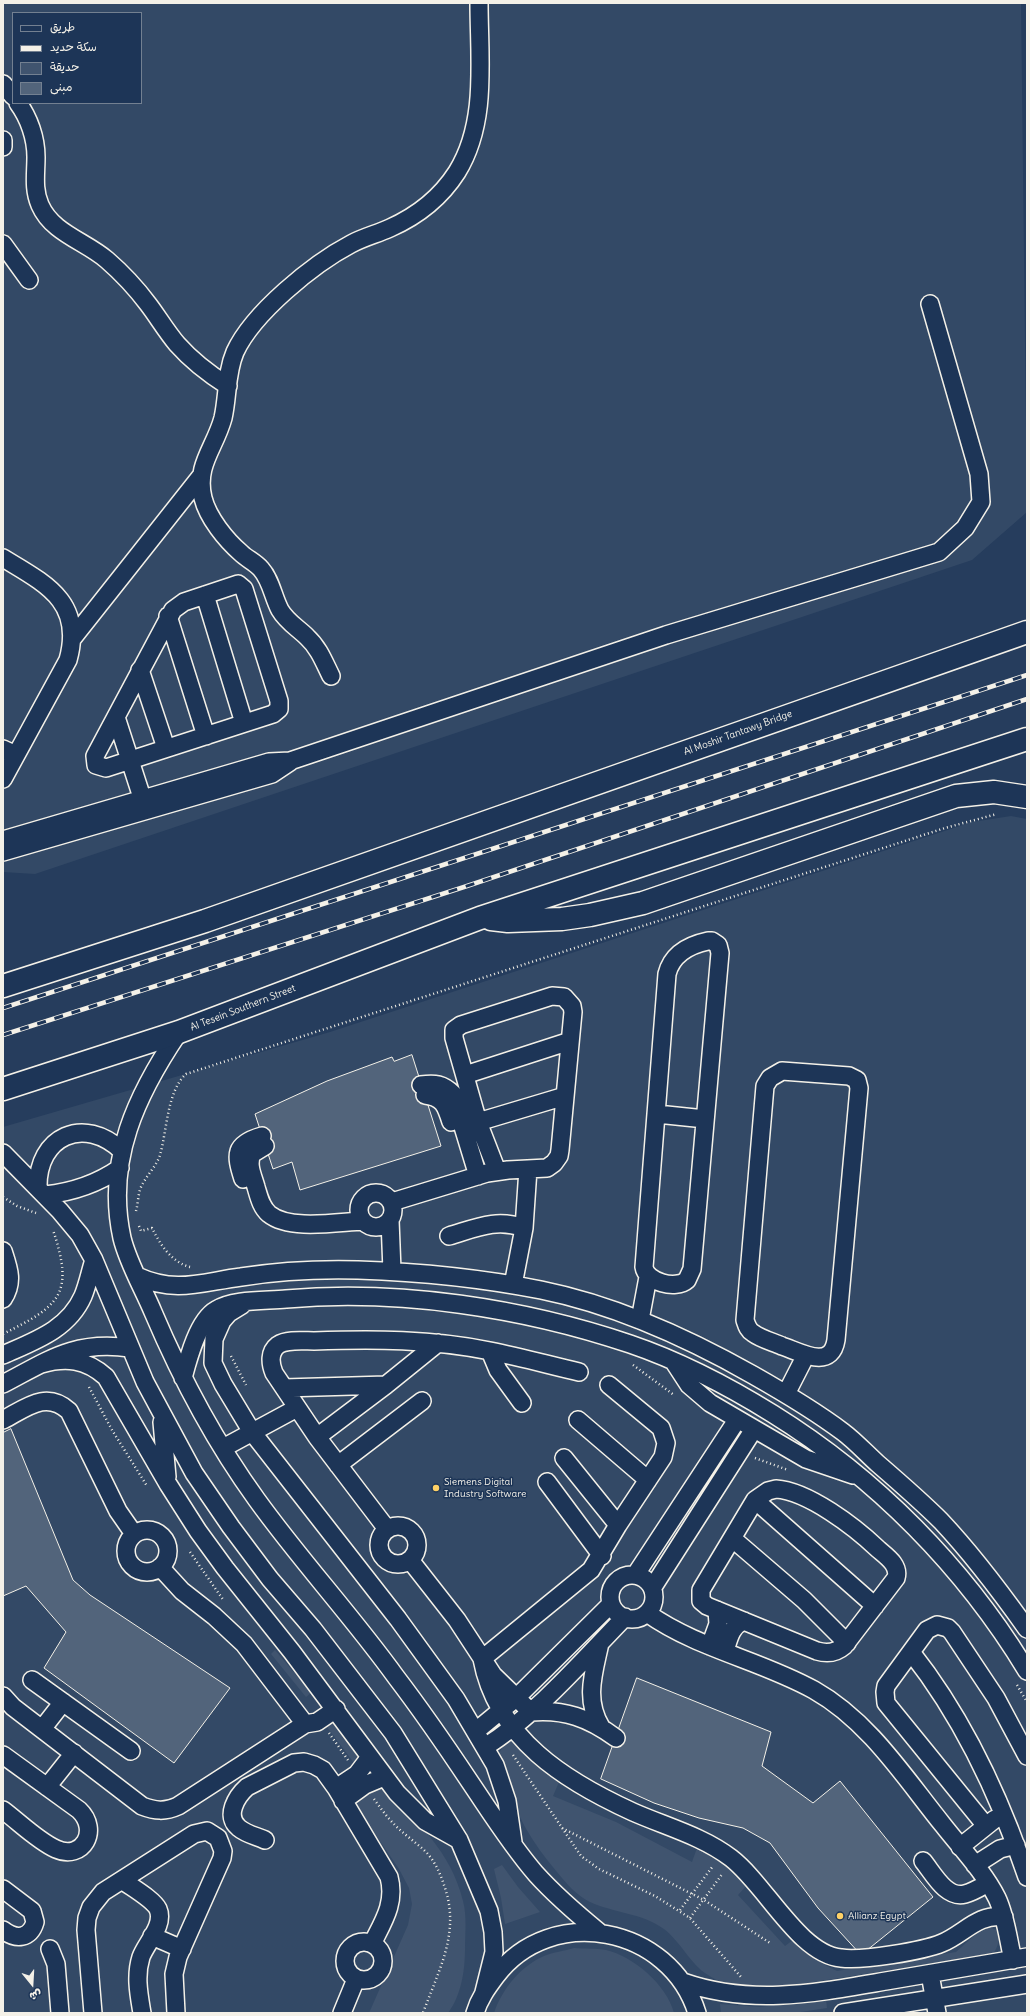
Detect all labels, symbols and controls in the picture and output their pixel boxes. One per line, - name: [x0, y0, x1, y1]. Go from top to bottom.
- legend: [12, 12, 142, 104]
- text: طريق: [50, 19, 75, 34]
- text: سكة حديد: [50, 39, 97, 54]
- text: حديقة: [50, 59, 79, 74]
- text: مبنى: [50, 79, 73, 94]
- street label: Al Moshir Tantawy Bridge: [682, 708, 794, 758]
- street label: Al Tesein Southern Street: [189, 982, 297, 1034]
- place label: Siemens Digital Industry Software: [444, 1476, 526, 1500]
- marker: Siemens Digital Industry Software: [431, 1483, 441, 1493]
- place label: Allianz Egypt: [848, 1910, 906, 1922]
- marker: Allianz Egypt: [835, 1911, 845, 1921]
- north arrow: [12, 1964, 52, 2004]
- text: ش: [28, 1987, 44, 2004]

